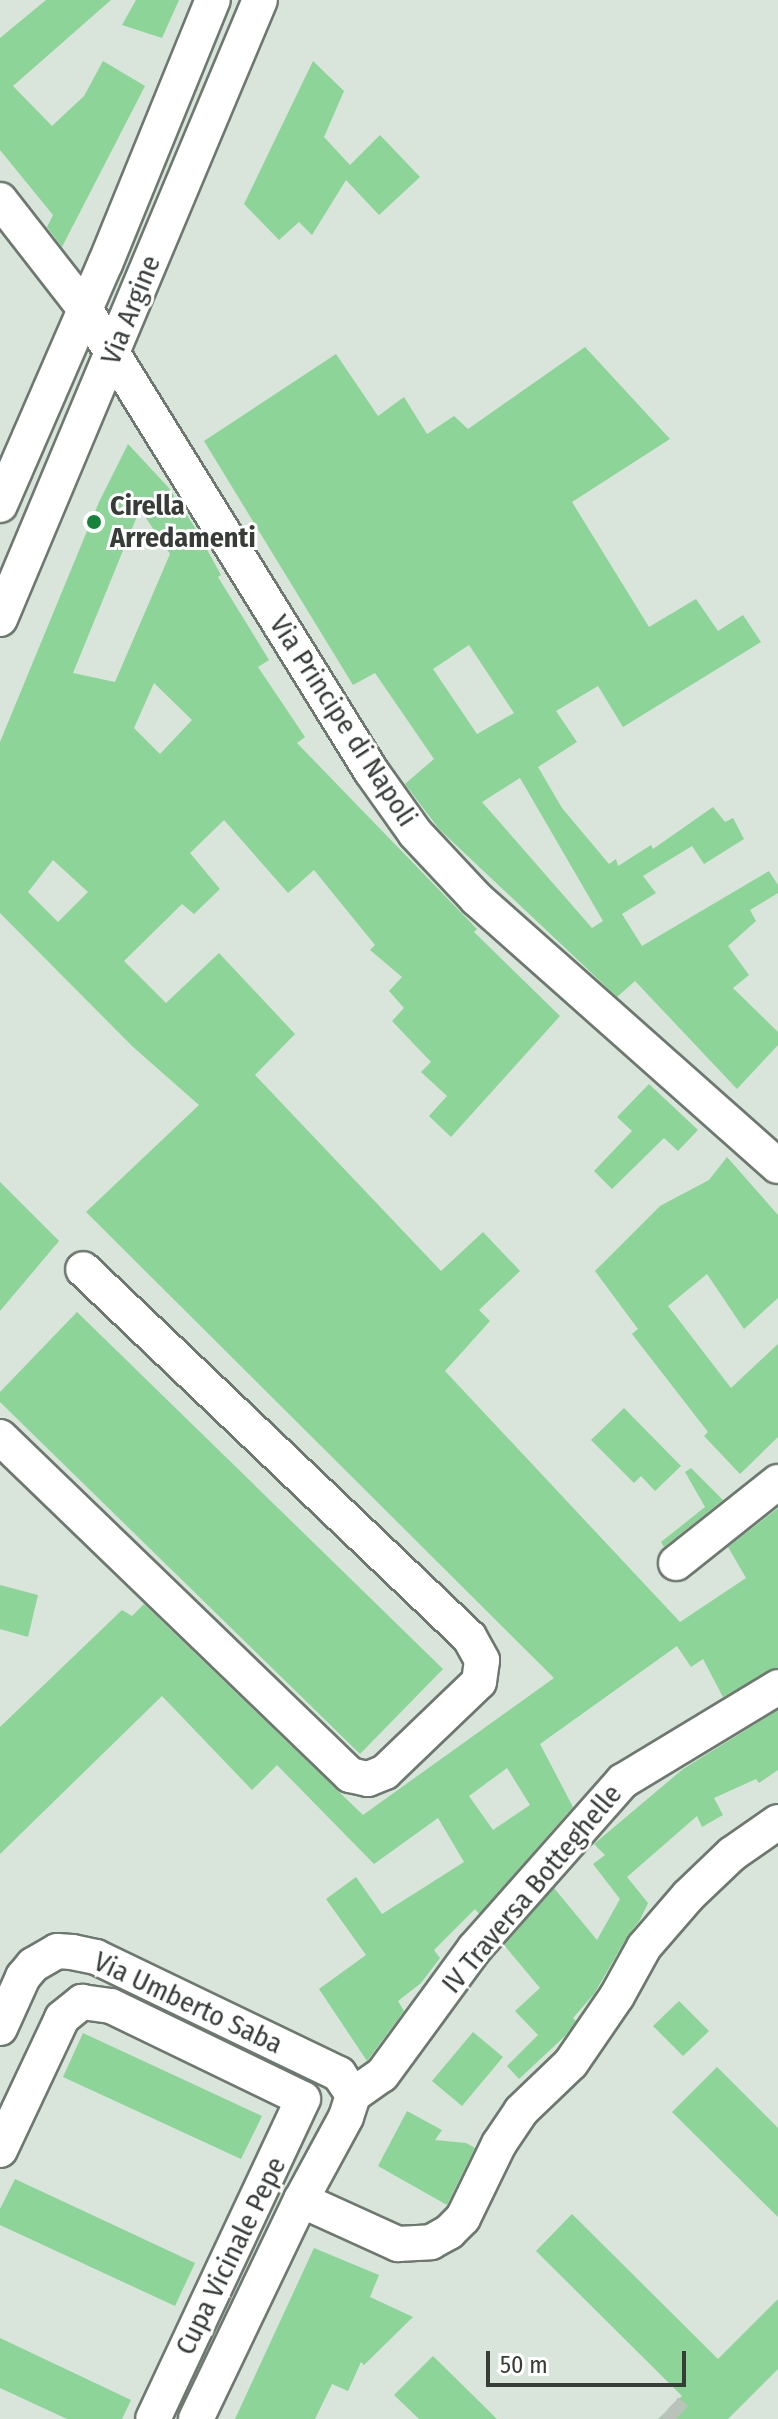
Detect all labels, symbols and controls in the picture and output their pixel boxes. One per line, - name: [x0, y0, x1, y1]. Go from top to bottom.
- street label: Via Argine: [94, 251, 168, 369]
- place label: Cirella Arredamenti: [110, 489, 256, 555]
- marker: Cirella Arredamenti: [85, 513, 103, 531]
- street label: Via Principe di Napoli: [262, 609, 424, 833]
- street label: IV Traversa Botteghelle: [435, 1778, 629, 2000]
- street label: Via Umberto Saba: [88, 1945, 288, 2061]
- street label: Cupa Vicinale Pepe: [169, 2152, 293, 2360]
- scale bar: [490, 2335, 690, 2385]
- text: 50 m: [500, 2351, 548, 2379]

